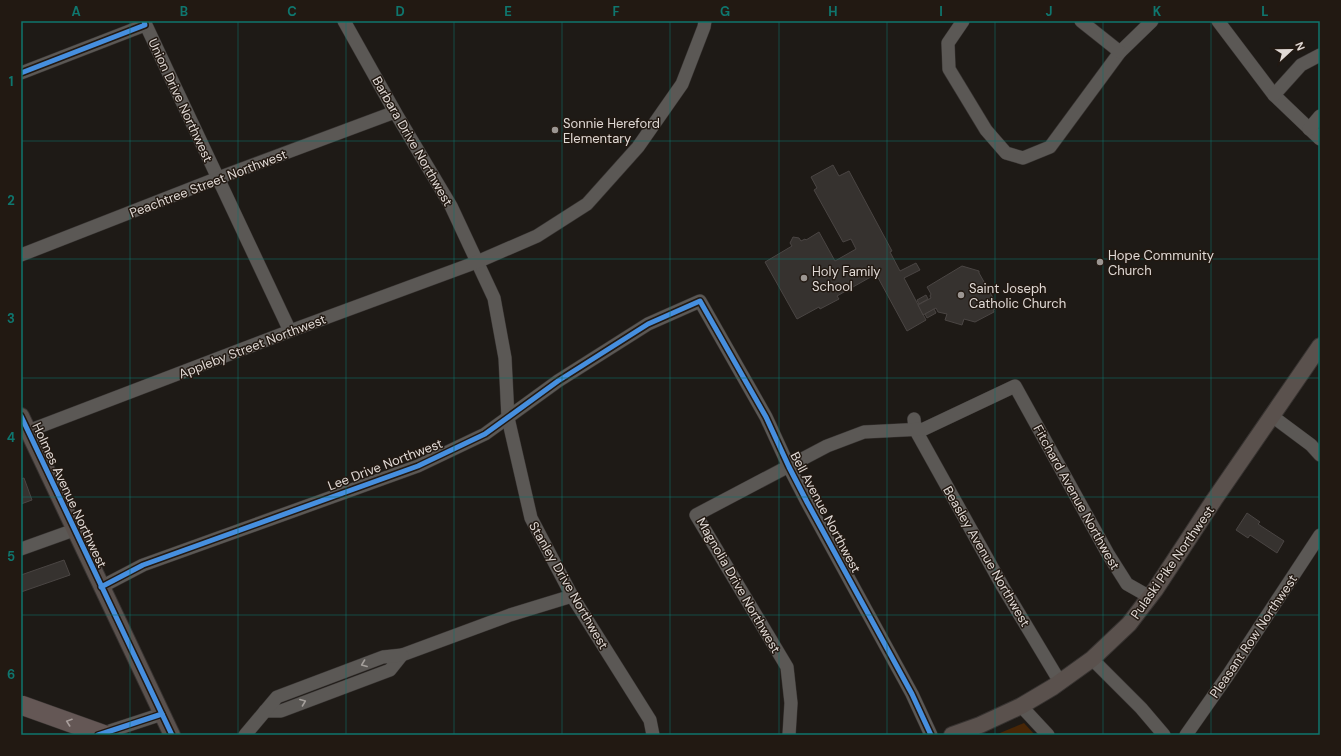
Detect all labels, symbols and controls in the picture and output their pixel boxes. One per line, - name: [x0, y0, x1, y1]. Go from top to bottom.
- text: A: [71, 3, 81, 20]
- text: B: [180, 3, 188, 20]
- text: C: [287, 3, 297, 20]
- text: D: [395, 3, 405, 20]
- text: E: [504, 3, 512, 20]
- text: F: [612, 3, 620, 20]
- text: G: [720, 3, 730, 20]
- text: H: [828, 3, 838, 20]
- text: I: [939, 3, 943, 20]
- text: J: [1045, 3, 1053, 20]
- text: K: [1153, 3, 1162, 20]
- text: L: [1261, 3, 1269, 20]
- north arrow: [1271, 30, 1311, 70]
- street label: Union Drive Northwest: [144, 36, 217, 165]
- text: N: [1292, 40, 1308, 53]
- text: 1: [9, 73, 13, 90]
- street label: Barbara Drive Northwest: [368, 73, 457, 209]
- place label: Sonnie Hereford Elementary: [563, 115, 660, 147]
- marker: Sonnie Hereford Elementary: [550, 125, 560, 135]
- street label: Peachtree Street Northwest: [127, 146, 289, 221]
- text: 2: [7, 192, 15, 209]
- place label: Hope Community Church: [1108, 247, 1214, 279]
- marker: Hope Community Church: [1095, 257, 1105, 267]
- place label: Holy Family School: [812, 263, 881, 295]
- marker: Holy Family School: [799, 273, 809, 283]
- place label: Saint Joseph Catholic Church: [969, 280, 1066, 312]
- marker: Saint Joseph Catholic Church: [956, 290, 966, 300]
- text: 3: [7, 310, 15, 327]
- street label: Appleby Street Northwest: [176, 311, 328, 382]
- street label: Holmes Avenue Northwest: [28, 420, 111, 571]
- street label: Fitchard Avenue Northwest: [1030, 422, 1124, 573]
- text: 4: [7, 429, 15, 446]
- street label: Lee Drive Northwest: [325, 435, 445, 494]
- street label: Bell Avenue Northwest: [786, 449, 865, 576]
- street label: Beasley Avenue Northwest: [939, 483, 1034, 630]
- street label: Pulaski Pike Northwest: [1127, 502, 1218, 622]
- street label: Magnolia Drive Northwest: [693, 514, 784, 656]
- street label: Stanley Drive Northwest: [525, 518, 612, 652]
- text: 5: [7, 548, 15, 565]
- street label: Pleasant Row Northwest: [1206, 571, 1301, 701]
- one-way arrow: [361, 660, 368, 668]
- text: 6: [7, 666, 15, 683]
- one-way arrow: [299, 699, 306, 707]
- one-way arrow: [65, 718, 72, 727]

